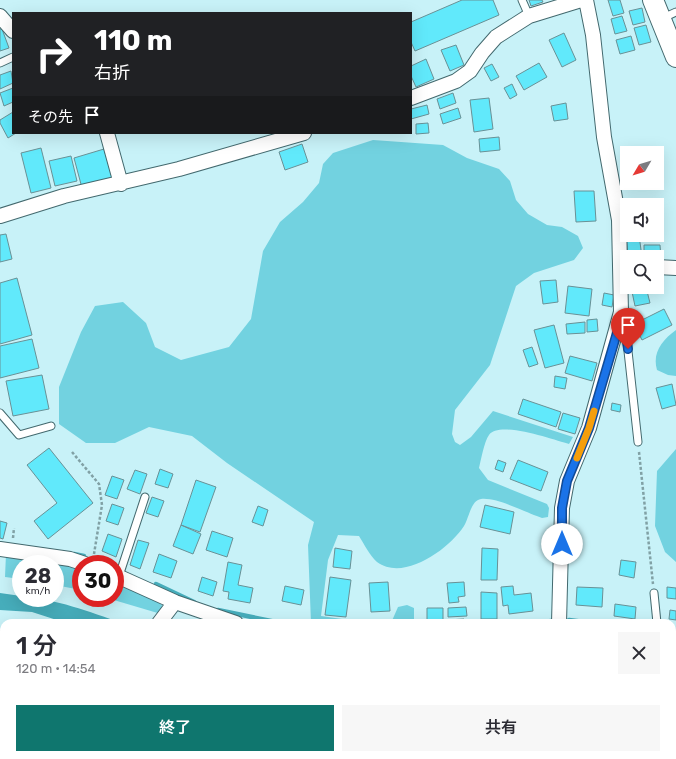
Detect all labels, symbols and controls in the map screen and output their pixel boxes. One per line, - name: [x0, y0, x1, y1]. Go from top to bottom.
- text: 110 m: [94, 24, 172, 57]
- icon: right: [28, 28, 80, 80]
- text: 右折: [94, 62, 130, 84]
- icon: arrive: [81, 104, 103, 126]
- text: その先: [28, 108, 73, 126]
- north arrow: [620, 146, 664, 190]
- map controls: [620, 146, 664, 294]
- button: sound: [620, 198, 664, 242]
- button: search: [620, 250, 664, 294]
- pin: [611, 308, 645, 349]
- icon: arrive: [617, 314, 639, 336]
- position arrow: [541, 523, 583, 565]
- speed limit sign: 30: [72, 555, 124, 607]
- text: 28: [25, 564, 51, 588]
- text: km/h: [26, 585, 50, 597]
- text: 1 分: [16, 632, 57, 660]
- button: close: [618, 632, 660, 674]
- text: 120 m · 14:54: [16, 661, 96, 676]
- button: 終了: [16, 705, 334, 751]
- button: 共有: [342, 705, 660, 751]

